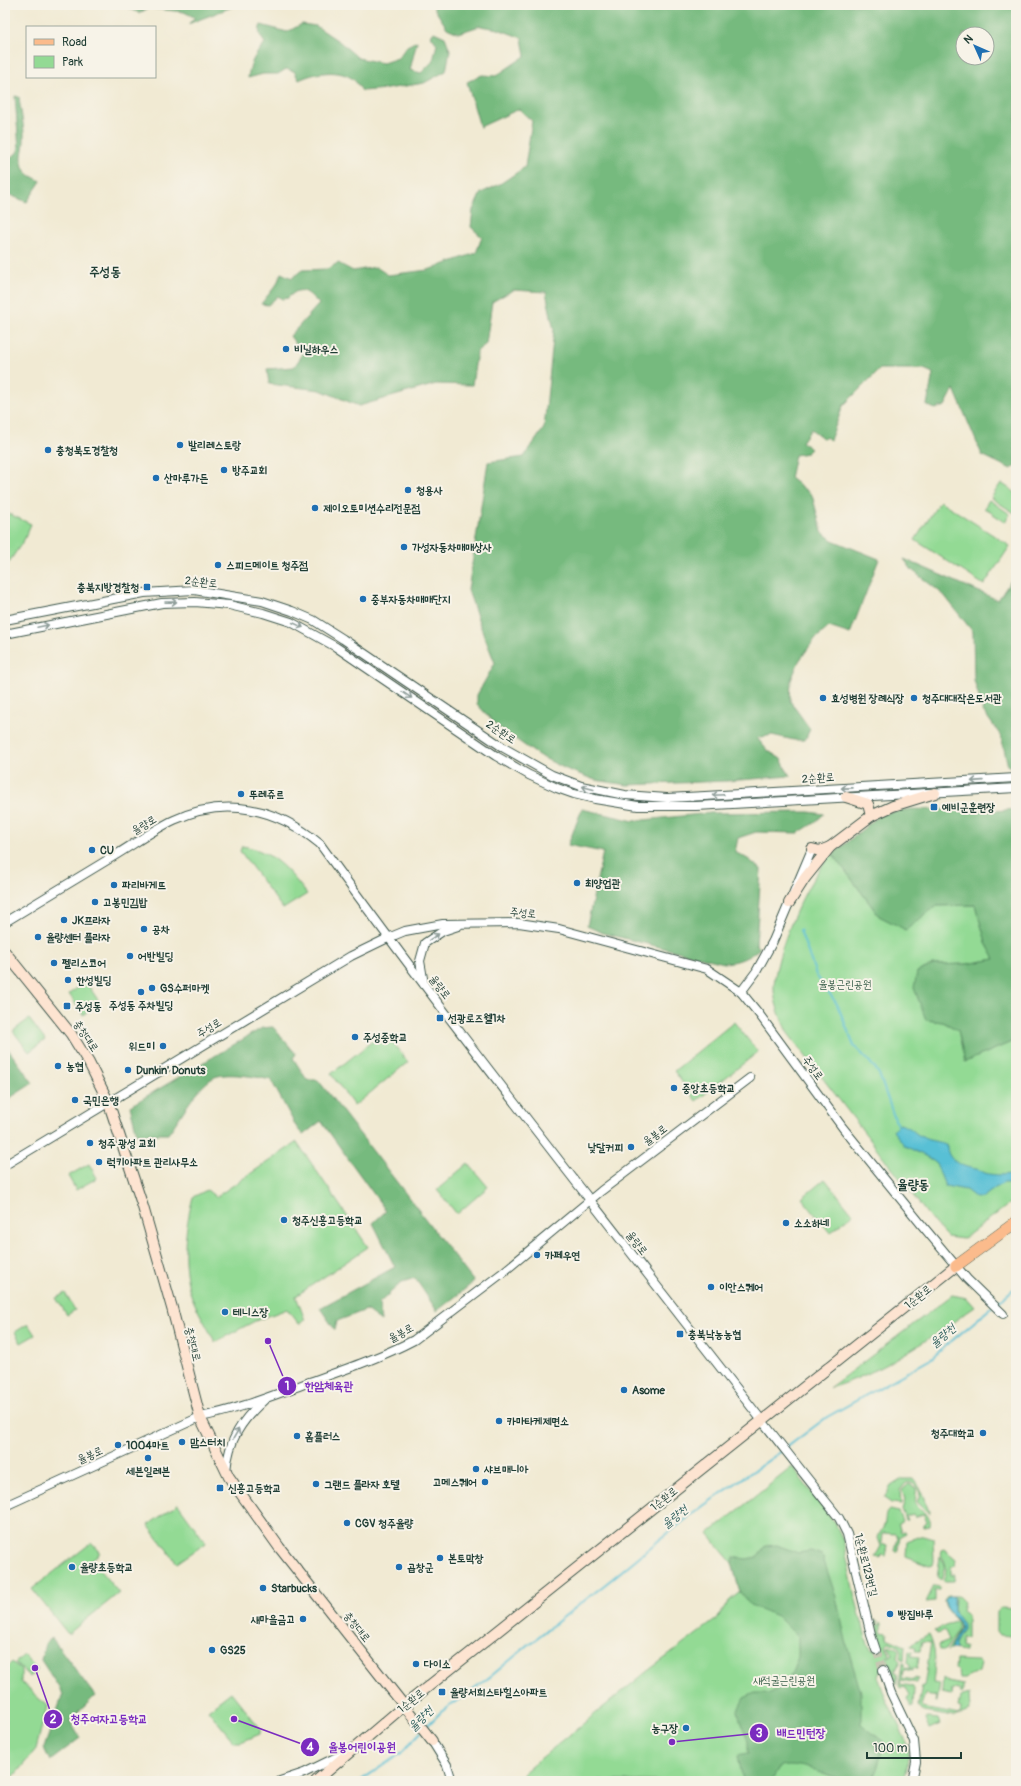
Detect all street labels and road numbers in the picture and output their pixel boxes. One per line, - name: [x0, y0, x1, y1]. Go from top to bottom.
- street label: 2순환로: [184, 574, 218, 590]
- street label: 2순환로: [484, 718, 518, 746]
- street label: 2순환로: [801, 770, 835, 786]
- street label: 율량로: [129, 813, 159, 837]
- street label: 주성로: [509, 905, 537, 921]
- street label: 율량로: [427, 973, 453, 1002]
- street label: 주성로: [194, 1016, 224, 1040]
- street label: 충청대로: [71, 1018, 101, 1054]
- street label: 주성로: [800, 1053, 826, 1083]
- street label: 율봉로: [640, 1122, 670, 1148]
- street label: 율량로: [624, 1229, 650, 1258]
- street label: 1순환로: [902, 1282, 934, 1312]
- street label: 율봉로: [386, 1321, 416, 1345]
- street label: 충청대로: [182, 1325, 204, 1363]
- street label: 율봉로: [75, 1444, 105, 1466]
- street label: 1순환로: [648, 1484, 680, 1514]
- street label: 1순환로123번길: [852, 1532, 880, 1598]
- street label: 충청대로: [341, 1609, 373, 1645]
- street label: 1순환로: [395, 1686, 427, 1716]

